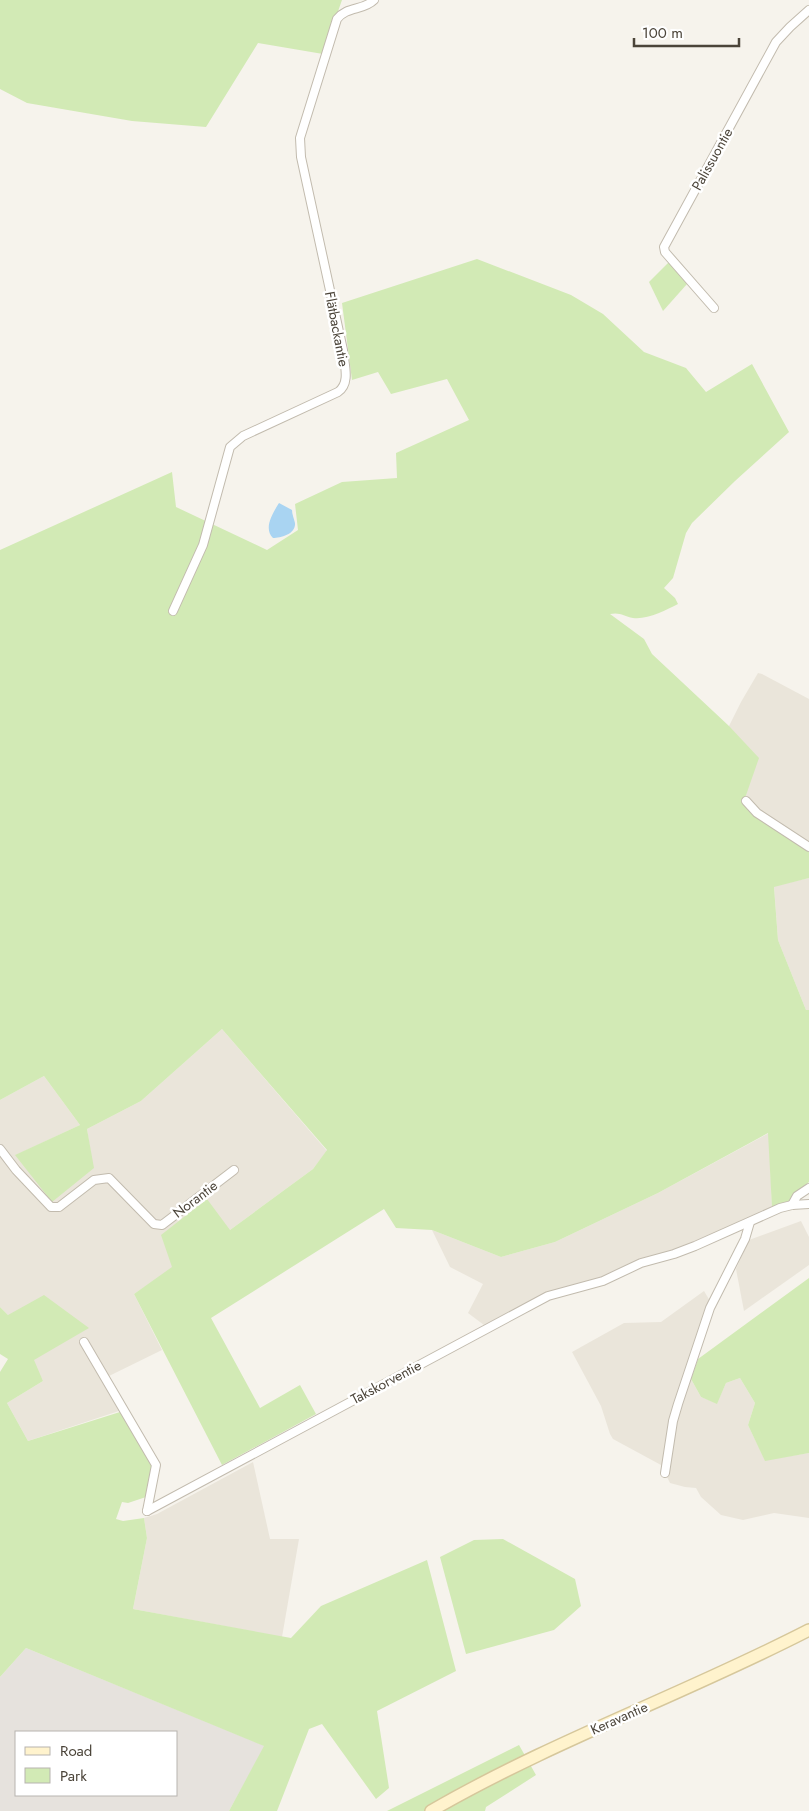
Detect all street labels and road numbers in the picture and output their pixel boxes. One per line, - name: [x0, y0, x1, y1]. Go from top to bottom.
- street label: Palissuontie: [687, 124, 737, 194]
- street label: Flätbackantie: [320, 290, 354, 368]
- street label: Norantie: [168, 1175, 222, 1223]
- street label: Takskorventie: [347, 1355, 425, 1409]
- street label: Keravantie: [587, 1697, 651, 1739]

